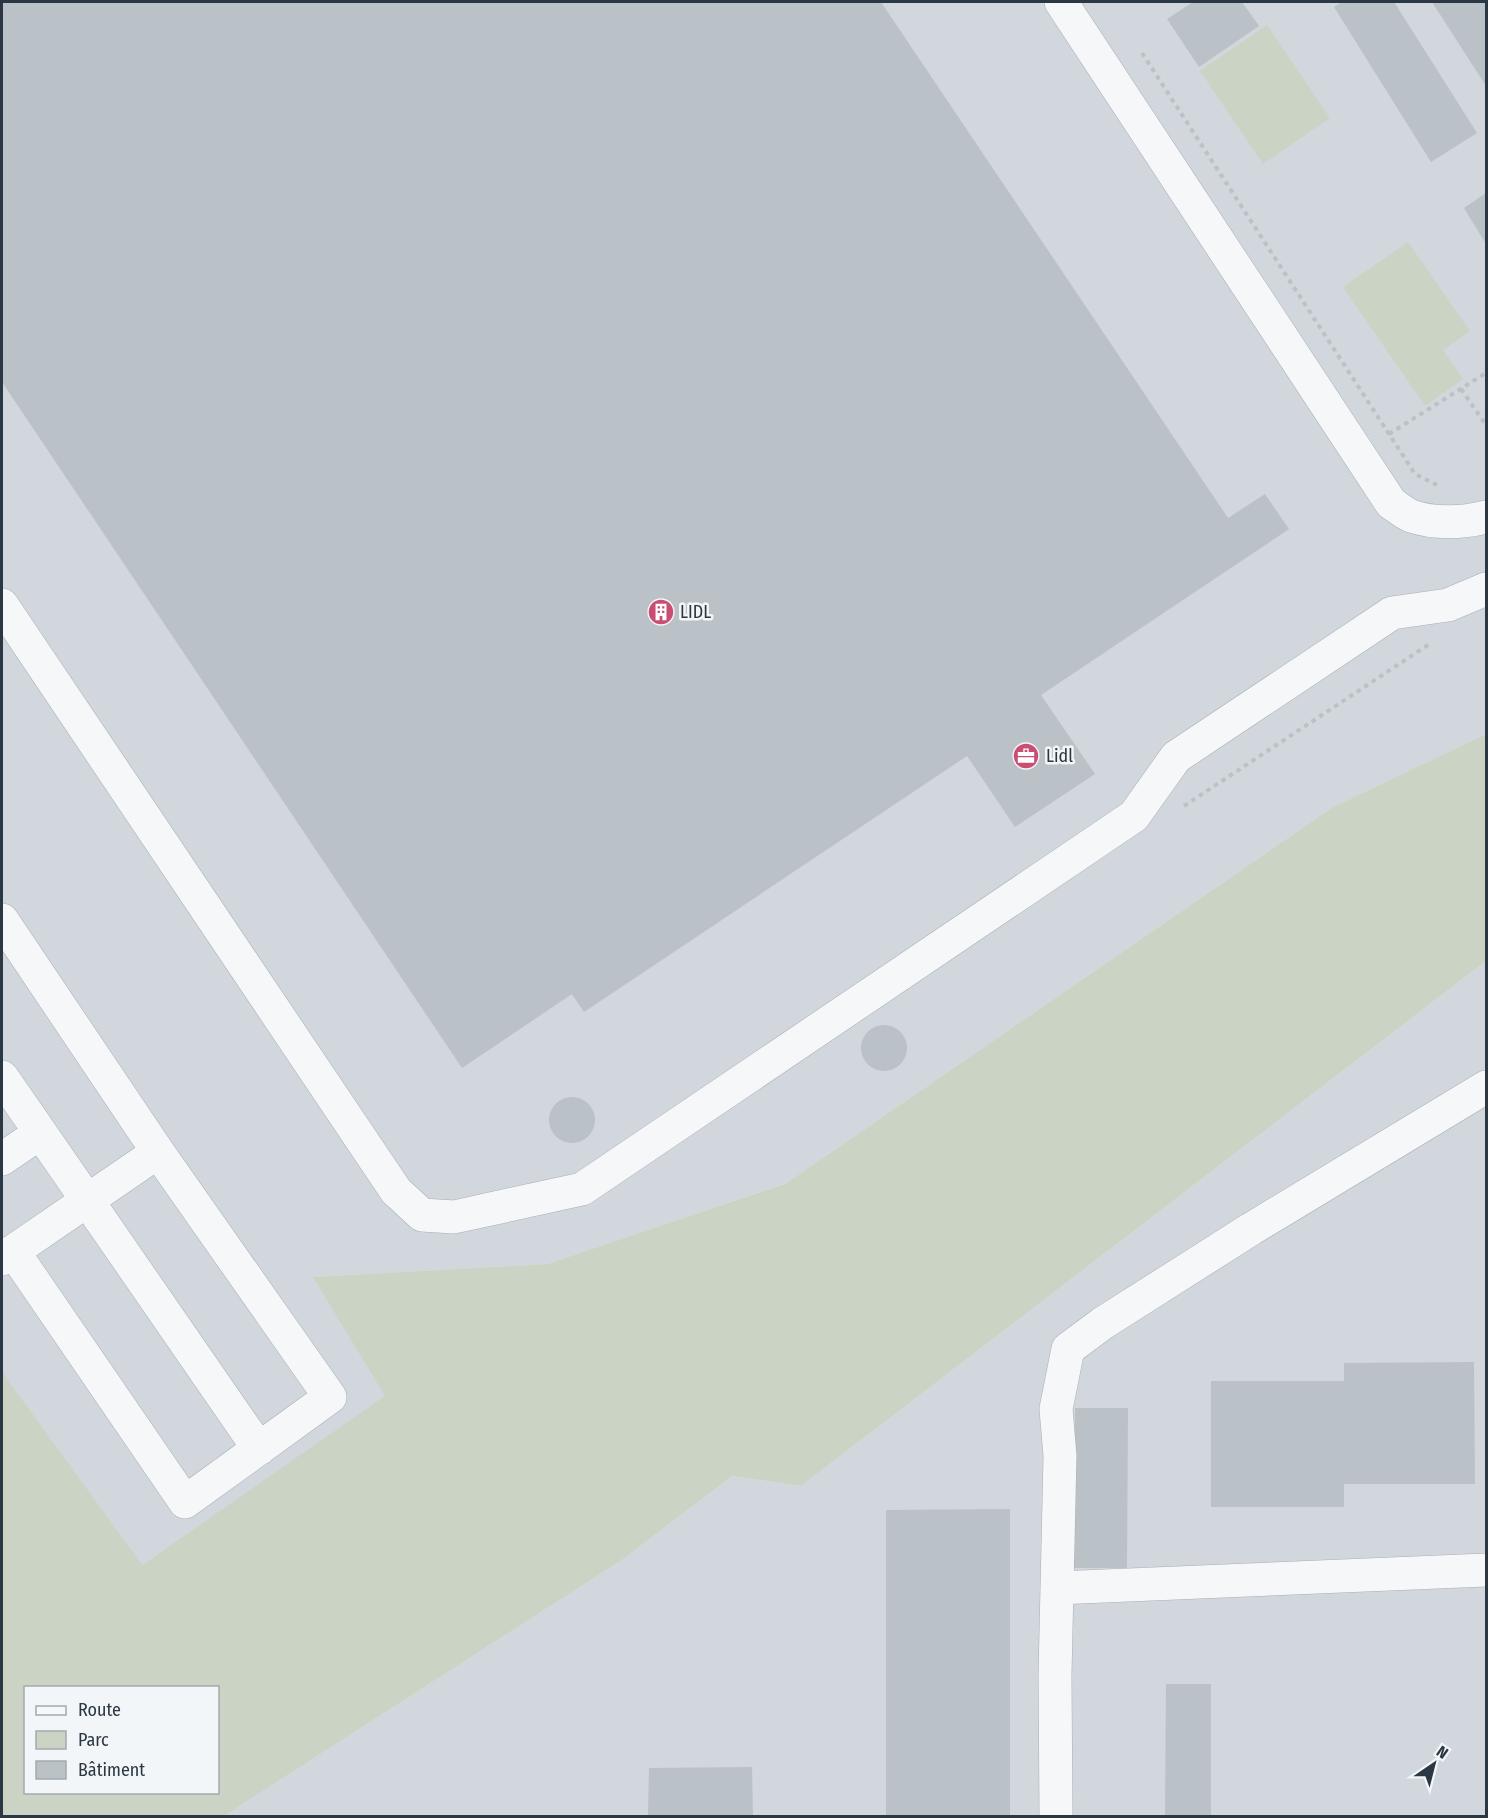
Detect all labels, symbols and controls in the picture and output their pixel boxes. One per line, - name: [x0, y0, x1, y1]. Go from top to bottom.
- building icon: LIDL: [646, 597, 676, 627]
- place label: LIDL: [680, 601, 711, 623]
- office icon: Lidl: [1011, 741, 1041, 771]
- place label: Lidl: [1046, 745, 1073, 767]
- legend: [24, 1686, 219, 1794]
- text: Route: [78, 1699, 121, 1721]
- text: Parc: [78, 1729, 109, 1751]
- north arrow: [1404, 1734, 1464, 1794]
- text: N: [1433, 1742, 1452, 1763]
- text: Bâtiment: [78, 1759, 145, 1781]

